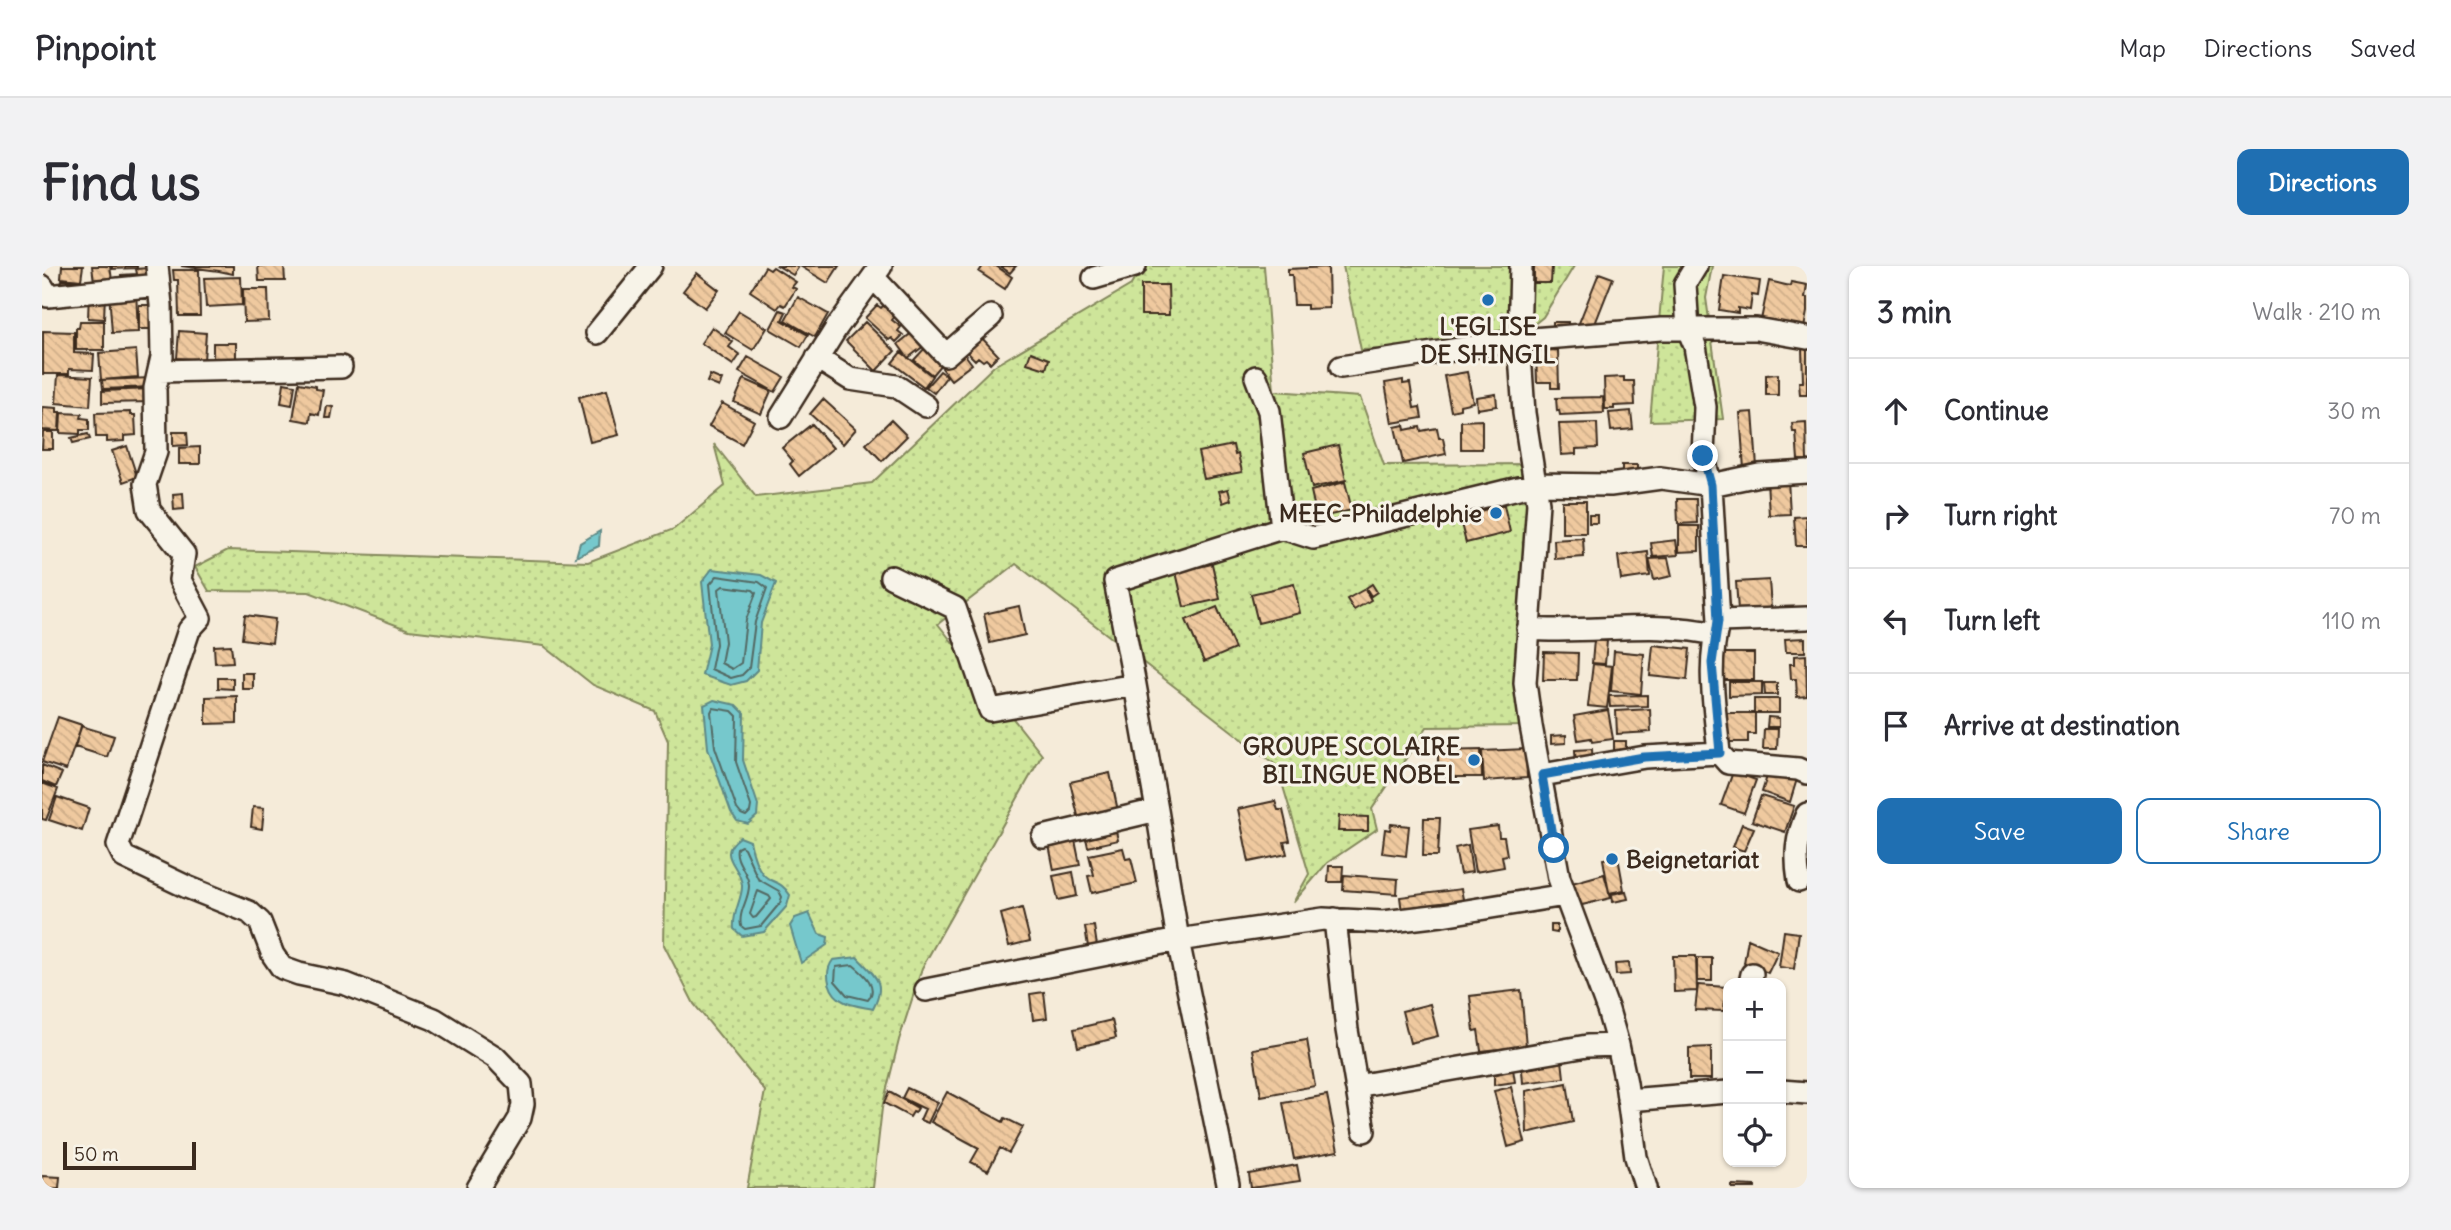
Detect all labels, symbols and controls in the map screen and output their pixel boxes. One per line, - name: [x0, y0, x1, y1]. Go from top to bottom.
- text: Pinpoint: [35, 27, 156, 69]
- text: Map: [2119, 33, 2166, 63]
- text: Directions: [2204, 33, 2312, 63]
- text: Saved: [2350, 33, 2416, 63]
- button: Directions: [2237, 149, 2409, 215]
- text: Find us: [42, 152, 200, 213]
- marker: L'EGLISE DE SHINGIL: [1480, 292, 1496, 308]
- text: 3 min: [1877, 293, 1952, 331]
- text: Walk · 210 m: [2252, 297, 2381, 326]
- place label: L'EGLISE DE SHINGIL: [1420, 311, 1556, 369]
- icon: ahead: [1877, 392, 1915, 430]
- text: Continue: [1944, 394, 2049, 427]
- text: 30 m: [2327, 396, 2381, 425]
- route end: [1687, 440, 1718, 471]
- icon: right: [1877, 497, 1915, 535]
- place label: MEEC-Philadelphie: [1279, 498, 1482, 528]
- text: Turn right: [1944, 499, 2057, 532]
- text: 70 m: [2329, 501, 2381, 530]
- marker: MEEC-Philadelphie: [1488, 505, 1504, 521]
- icon: left: [1877, 602, 1915, 640]
- text: Turn left: [1944, 604, 2040, 637]
- text: 110 m: [2322, 606, 2381, 635]
- icon: arrive: [1877, 707, 1915, 745]
- text: Arrive at destination: [1944, 709, 2180, 742]
- place label: GROUPE SCOLAIRE BILINGUE NOBEL: [1243, 731, 1460, 789]
- marker: GROUPE SCOLAIRE BILINGUE NOBEL: [1466, 752, 1482, 768]
- button: Save: [1877, 798, 2122, 864]
- button: Share: [2136, 798, 2381, 864]
- route start: [1538, 832, 1569, 863]
- place label: Beignetariat: [1626, 844, 1760, 874]
- marker: Beignetariat: [1604, 851, 1620, 867]
- map controls: [1723, 978, 1786, 1167]
- button: +: [1723, 978, 1786, 1041]
- button: −: [1723, 1041, 1786, 1104]
- button: locate: [1723, 1104, 1786, 1167]
- scale bar: [63, 1139, 196, 1171]
- text: 50 m: [74, 1142, 119, 1166]

